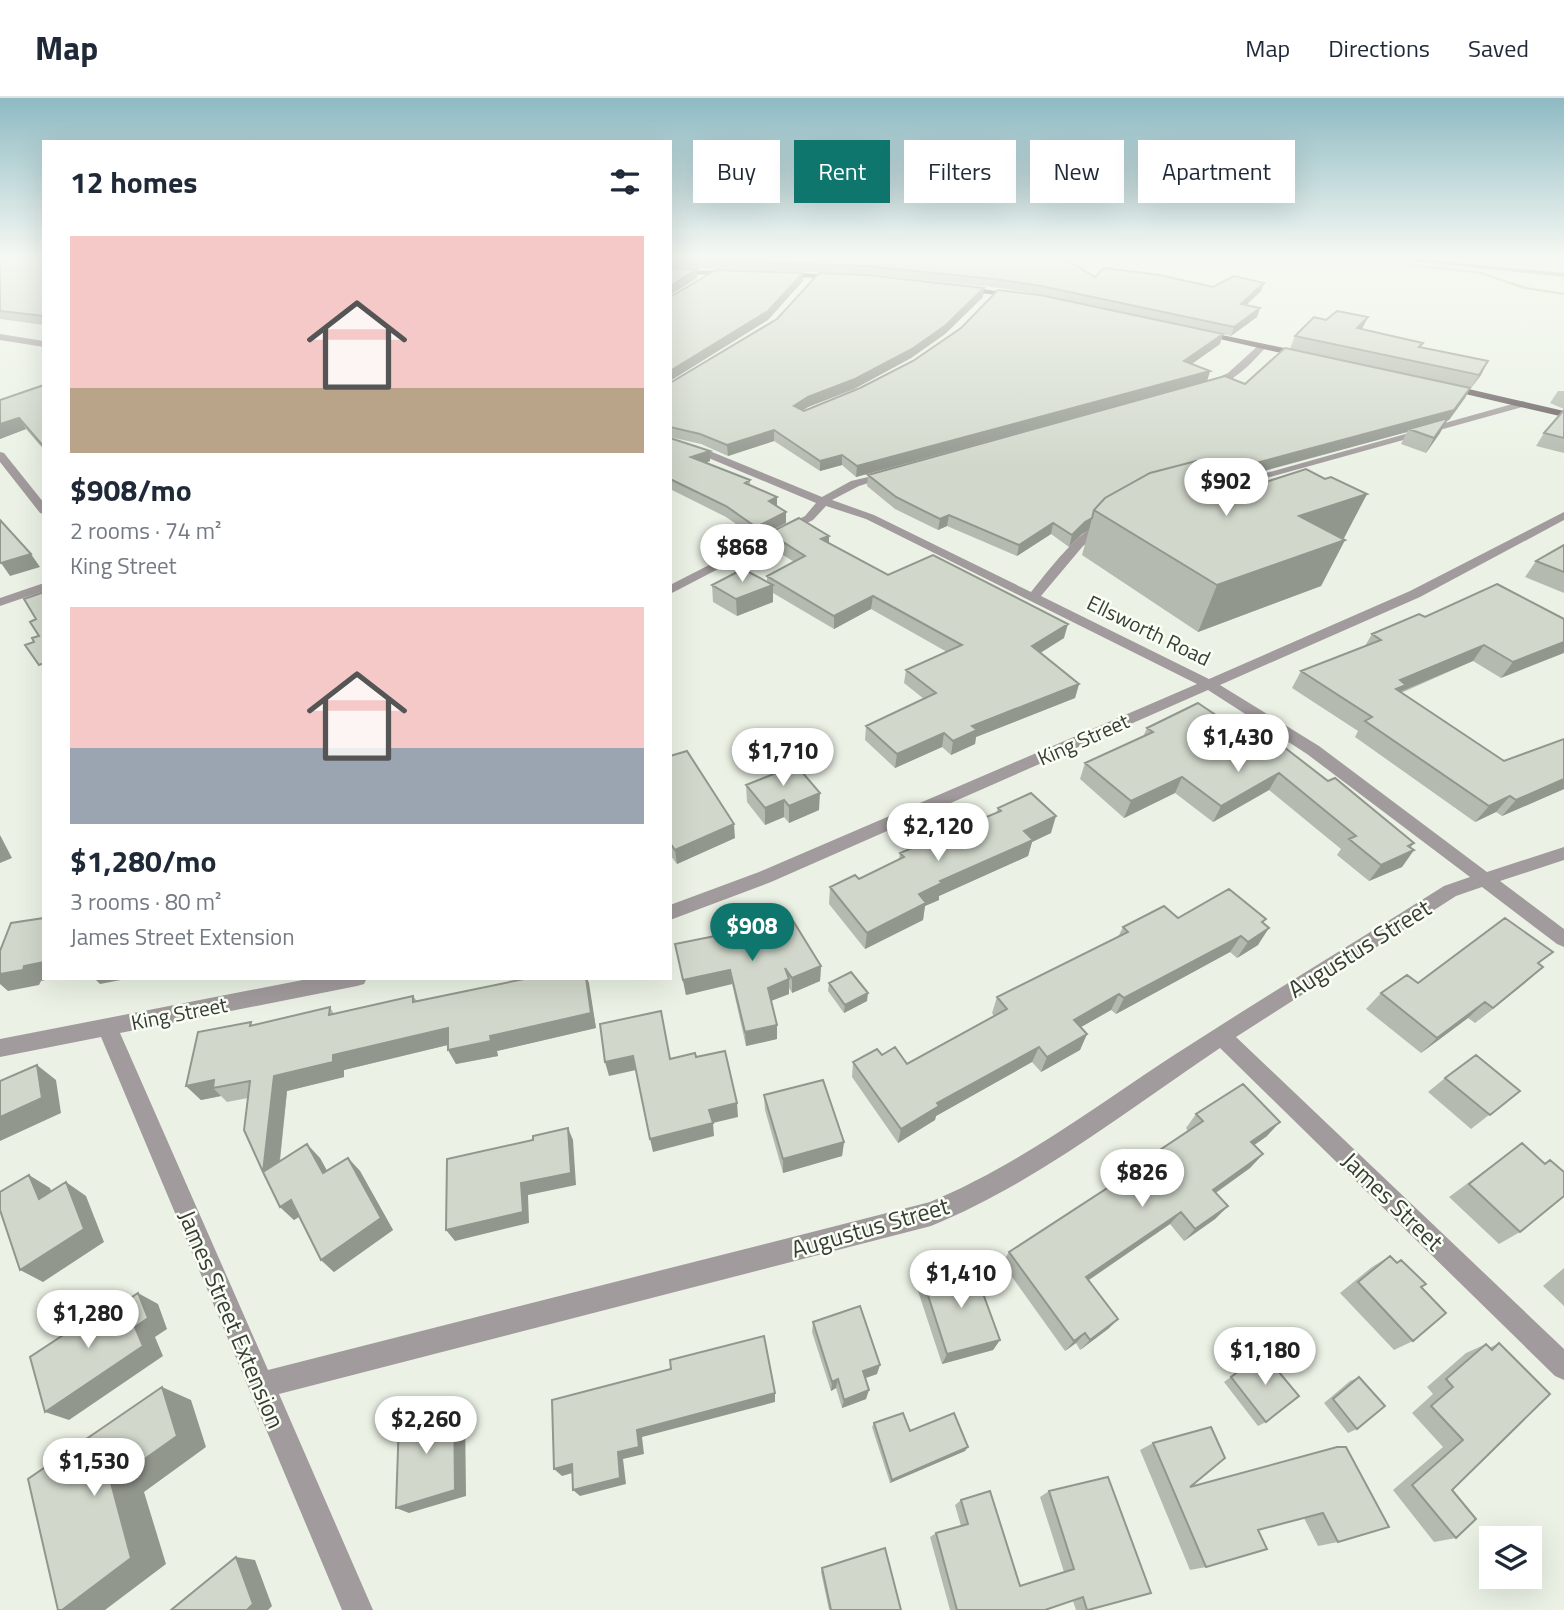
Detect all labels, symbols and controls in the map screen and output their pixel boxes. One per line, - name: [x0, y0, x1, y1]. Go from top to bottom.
- text: Map: [35, 23, 98, 73]
- text: Map: [1245, 30, 1290, 66]
- text: Directions: [1328, 30, 1430, 66]
- text: Saved: [1468, 30, 1529, 66]
- chip: Buy: [693, 140, 780, 203]
- chip: Rent: [794, 140, 890, 203]
- chip: Filters: [904, 140, 1016, 203]
- chip: New: [1030, 140, 1124, 203]
- chip: Apartment: [1138, 140, 1295, 203]
- text: 12 homes: [70, 159, 197, 205]
- icon: filters: [606, 163, 644, 201]
- icon: home: [294, 282, 420, 408]
- pin: $902: [1185, 458, 1267, 518]
- text: $902: [1200, 463, 1252, 498]
- text: $908/mo: [70, 467, 192, 513]
- text: 2 rooms · 74 m²: [70, 513, 221, 548]
- pin: $868: [701, 524, 783, 584]
- text: $868: [716, 529, 768, 564]
- text: King Street: [70, 548, 177, 583]
- street label: Ellsworth Road: [1082, 586, 1216, 674]
- icon: home: [294, 653, 420, 779]
- street label: King Street: [1032, 704, 1135, 773]
- pin: $1,430: [1181, 714, 1295, 774]
- text: $1,430: [1203, 719, 1273, 754]
- pin: $1,710: [726, 728, 840, 788]
- text: $1,710: [748, 733, 818, 768]
- pin: $2,120: [881, 804, 995, 863]
- text: $2,120: [903, 808, 973, 843]
- text: $1,280/mo: [70, 838, 216, 884]
- text: 3 rooms · 80 m²: [70, 884, 221, 919]
- street label: Augustus Street: [1280, 889, 1438, 1006]
- pin: $908: [711, 904, 793, 963]
- text: $908: [726, 908, 778, 943]
- text: James Street Extension: [70, 919, 295, 954]
- street label: King Street: [128, 988, 230, 1038]
- street label: James Street: [1334, 1143, 1452, 1259]
- pin: $826: [1101, 1150, 1183, 1209]
- text: $826: [1116, 1154, 1168, 1189]
- street label: Augustus Street: [787, 1187, 954, 1267]
- street label: James Street Extension: [170, 1204, 294, 1434]
- pin: $1,410: [904, 1250, 1018, 1310]
- text: $1,410: [926, 1255, 996, 1290]
- pin: $1,280: [31, 1290, 145, 1350]
- text: $1,280: [53, 1295, 123, 1330]
- pin: $1,180: [1208, 1328, 1322, 1387]
- text: $1,180: [1230, 1332, 1300, 1367]
- pin: $2,260: [369, 1396, 483, 1456]
- text: $2,260: [391, 1401, 461, 1436]
- pin: $1,530: [37, 1438, 151, 1498]
- text: $1,530: [59, 1443, 129, 1478]
- map controls: [1479, 1526, 1542, 1589]
- button: layers: [1479, 1526, 1542, 1589]

